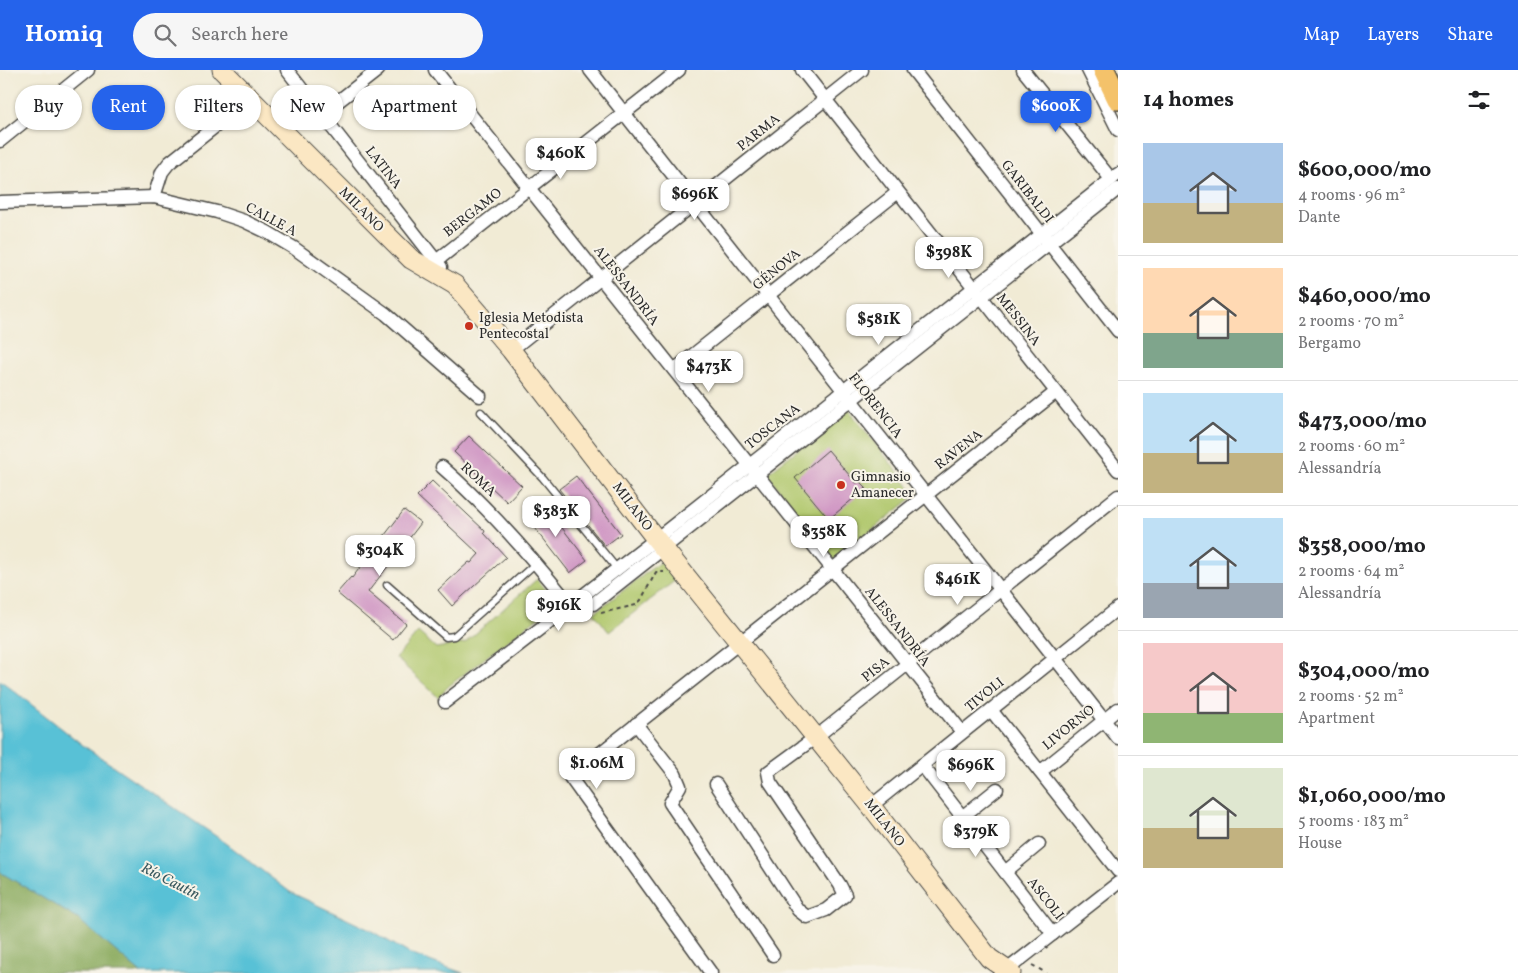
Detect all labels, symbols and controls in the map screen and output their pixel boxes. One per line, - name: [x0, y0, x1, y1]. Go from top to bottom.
- search box: [133, 13, 483, 58]
- text: Homiq: [25, 18, 103, 52]
- icon: search: [151, 21, 179, 49]
- text: Search here: [191, 22, 288, 48]
- text: Map: [1303, 23, 1339, 48]
- text: Layers: [1367, 23, 1419, 48]
- text: Share: [1447, 23, 1493, 48]
- chip: Buy: [15, 85, 82, 130]
- chip: Rent: [92, 85, 165, 130]
- chip: Filters: [175, 85, 261, 130]
- chip: New: [271, 85, 343, 130]
- chip: Apartment: [353, 85, 476, 130]
- text: 14 homes: [1143, 86, 1234, 115]
- icon: filters: [1465, 86, 1493, 114]
- pin: $600K: [1021, 90, 1091, 133]
- text: $600K: [1031, 96, 1081, 118]
- street label: PARMA: [734, 110, 784, 156]
- pin: $460K: [526, 138, 596, 180]
- street label: LATINA: [360, 143, 406, 193]
- text: $460K: [537, 143, 585, 165]
- street label: GARIBALDI: [996, 156, 1058, 228]
- text: $600,000/mo: [1298, 156, 1431, 185]
- icon: home: [1183, 163, 1243, 223]
- pin: $696K: [660, 178, 730, 221]
- street label: MILANO: [334, 183, 388, 237]
- street label: BERGAMO: [440, 184, 506, 242]
- text: $696K: [671, 184, 719, 206]
- text: 4 rooms · 96 m²: [1298, 185, 1405, 207]
- street label: CALLE A: [242, 199, 300, 241]
- text: Dante: [1298, 207, 1340, 229]
- pin: $398K: [914, 236, 984, 279]
- street label: ALESSANDRÍA: [589, 242, 663, 330]
- text: $398K: [926, 242, 972, 264]
- street label: GÉNOVA: [749, 245, 805, 295]
- text: $460,000/mo: [1298, 282, 1431, 311]
- icon: home: [1183, 288, 1243, 348]
- street label: MESSINA: [991, 290, 1045, 350]
- pin: $581K: [844, 304, 914, 346]
- place label: Iglesia Metodista Pentecostal: [479, 309, 584, 344]
- text: $581K: [857, 309, 901, 331]
- text: 2 rooms · 70 m²: [1298, 311, 1404, 333]
- marker: Iglesia Metodista Pentecostal: [463, 320, 475, 332]
- text: Bergamo: [1298, 333, 1361, 355]
- pin: $473K: [674, 350, 744, 393]
- text: $473K: [686, 356, 732, 378]
- street label: FLORENCIA: [843, 369, 907, 443]
- street label: TOSCANA: [742, 400, 804, 454]
- text: $473,000/mo: [1298, 407, 1427, 436]
- icon: home: [1183, 413, 1243, 473]
- street label: RAVENA: [931, 425, 987, 475]
- text: 2 rooms · 60 m²: [1298, 436, 1405, 458]
- street label: ROMA: [456, 458, 500, 502]
- text: Alessandría: [1298, 458, 1381, 480]
- place label: Gimnasio Amanecer: [851, 468, 914, 503]
- street label: MILANO: [607, 479, 657, 535]
- marker: Gimnasio Amanecer: [835, 479, 847, 491]
- pin: $383K: [521, 496, 591, 538]
- text: $383K: [533, 501, 579, 523]
- pin: $358K: [789, 516, 859, 558]
- text: $358K: [801, 521, 847, 543]
- text: $358,000/mo: [1298, 532, 1426, 561]
- pin: $304K: [345, 534, 415, 577]
- icon: home: [1183, 538, 1243, 598]
- text: $304K: [356, 540, 404, 562]
- text: 2 rooms · 64 m²: [1298, 561, 1405, 583]
- pin: $461K: [923, 564, 993, 606]
- text: $461K: [935, 569, 981, 591]
- street label: ALESSANDRÍA: [860, 583, 934, 671]
- text: Alessandría: [1298, 583, 1381, 605]
- pin: $916K: [524, 590, 594, 632]
- text: $916K: [537, 595, 581, 617]
- street label: PISA: [858, 653, 894, 687]
- text: $304,000/mo: [1298, 657, 1429, 686]
- icon: home: [1183, 663, 1243, 723]
- street label: TIVOLI: [961, 673, 1009, 717]
- text: 2 rooms · 52 m²: [1298, 686, 1404, 708]
- street label: LIVORNO: [1039, 701, 1099, 755]
- text: Apartment: [1298, 708, 1375, 730]
- pin: $1.06M: [556, 748, 638, 790]
- pin: $696K: [936, 750, 1006, 792]
- text: $1.06M: [570, 753, 624, 775]
- text: $696K: [947, 755, 995, 777]
- text: $1,060,000/mo: [1298, 782, 1446, 811]
- icon: home: [1183, 788, 1243, 848]
- street label: MILANO: [859, 795, 909, 851]
- text: 5 rooms · 183 m²: [1298, 811, 1409, 833]
- pin: $379K: [941, 816, 1011, 858]
- text: $379K: [954, 821, 998, 843]
- text: House: [1298, 833, 1342, 855]
- water label: Río Cautín: [137, 858, 203, 906]
- street label: ASCOLI: [1022, 874, 1068, 924]

